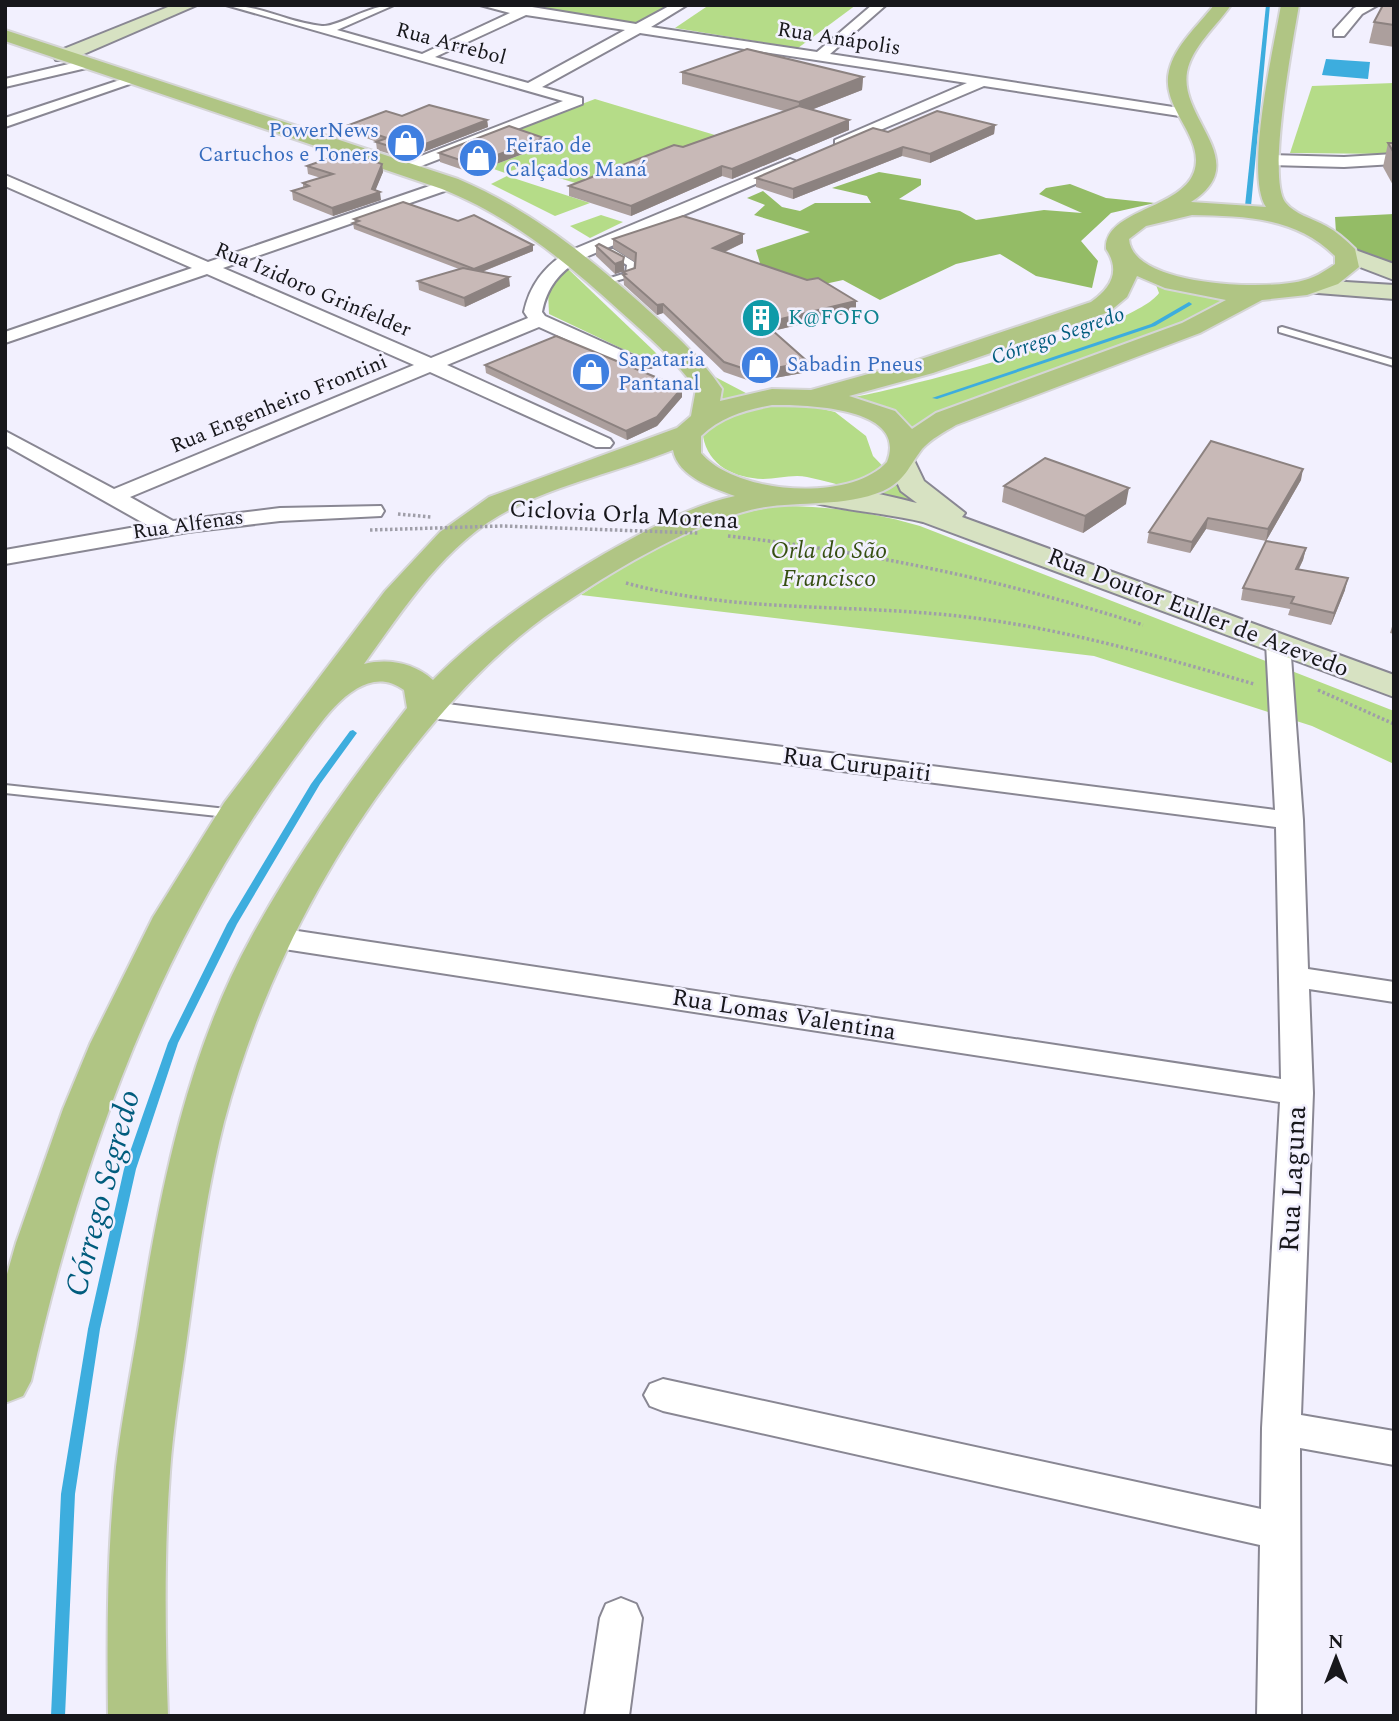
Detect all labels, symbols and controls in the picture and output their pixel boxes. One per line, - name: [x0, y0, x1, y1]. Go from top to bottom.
- street label: Rua Anápolis: [775, 13, 903, 65]
- street label: Rua Arrebol: [392, 14, 510, 74]
- place label: PowerNews Cartuchos e Toners: [198, 115, 379, 171]
- shop icon: PowerNews Cartuchos e Toners: [385, 122, 427, 164]
- place label: Feirão de Calçados Maná: [505, 130, 648, 186]
- shop icon: Feirão de Calçados Maná: [457, 137, 499, 179]
- street label: Rua Izidoro Grinfelder: [210, 234, 416, 346]
- building icon: K@FOFO: [740, 297, 782, 339]
- water label: Córrego Segredo: [987, 298, 1129, 374]
- place label: K@FOFO: [788, 302, 880, 334]
- place label: Sapataria Pantanal: [618, 344, 706, 400]
- shop icon: Sabadin Pneus: [739, 344, 781, 386]
- street label: Rua Engenheiro Frontini: [166, 346, 392, 462]
- place label: Sabadin Pneus: [787, 349, 923, 381]
- shop icon: Sapataria Pantanal: [570, 351, 612, 393]
- street label: Ciclovia Orla Morena: [508, 491, 740, 539]
- street label: Rua Alfenas: [130, 501, 246, 549]
- park label: Orla do São Francisco: [771, 533, 887, 597]
- street label: Rua Doutor Euller de Azevedo: [1042, 539, 1354, 687]
- street label: Rua Curupaiti: [780, 738, 934, 792]
- street label: Rua Lomas Valentina: [669, 980, 899, 1051]
- water label: Córrego Segredo: [52, 1084, 154, 1302]
- street label: Rua Laguna: [1268, 1104, 1318, 1254]
- north arrow: [1301, 1623, 1371, 1693]
- text: N: [1328, 1628, 1344, 1657]

